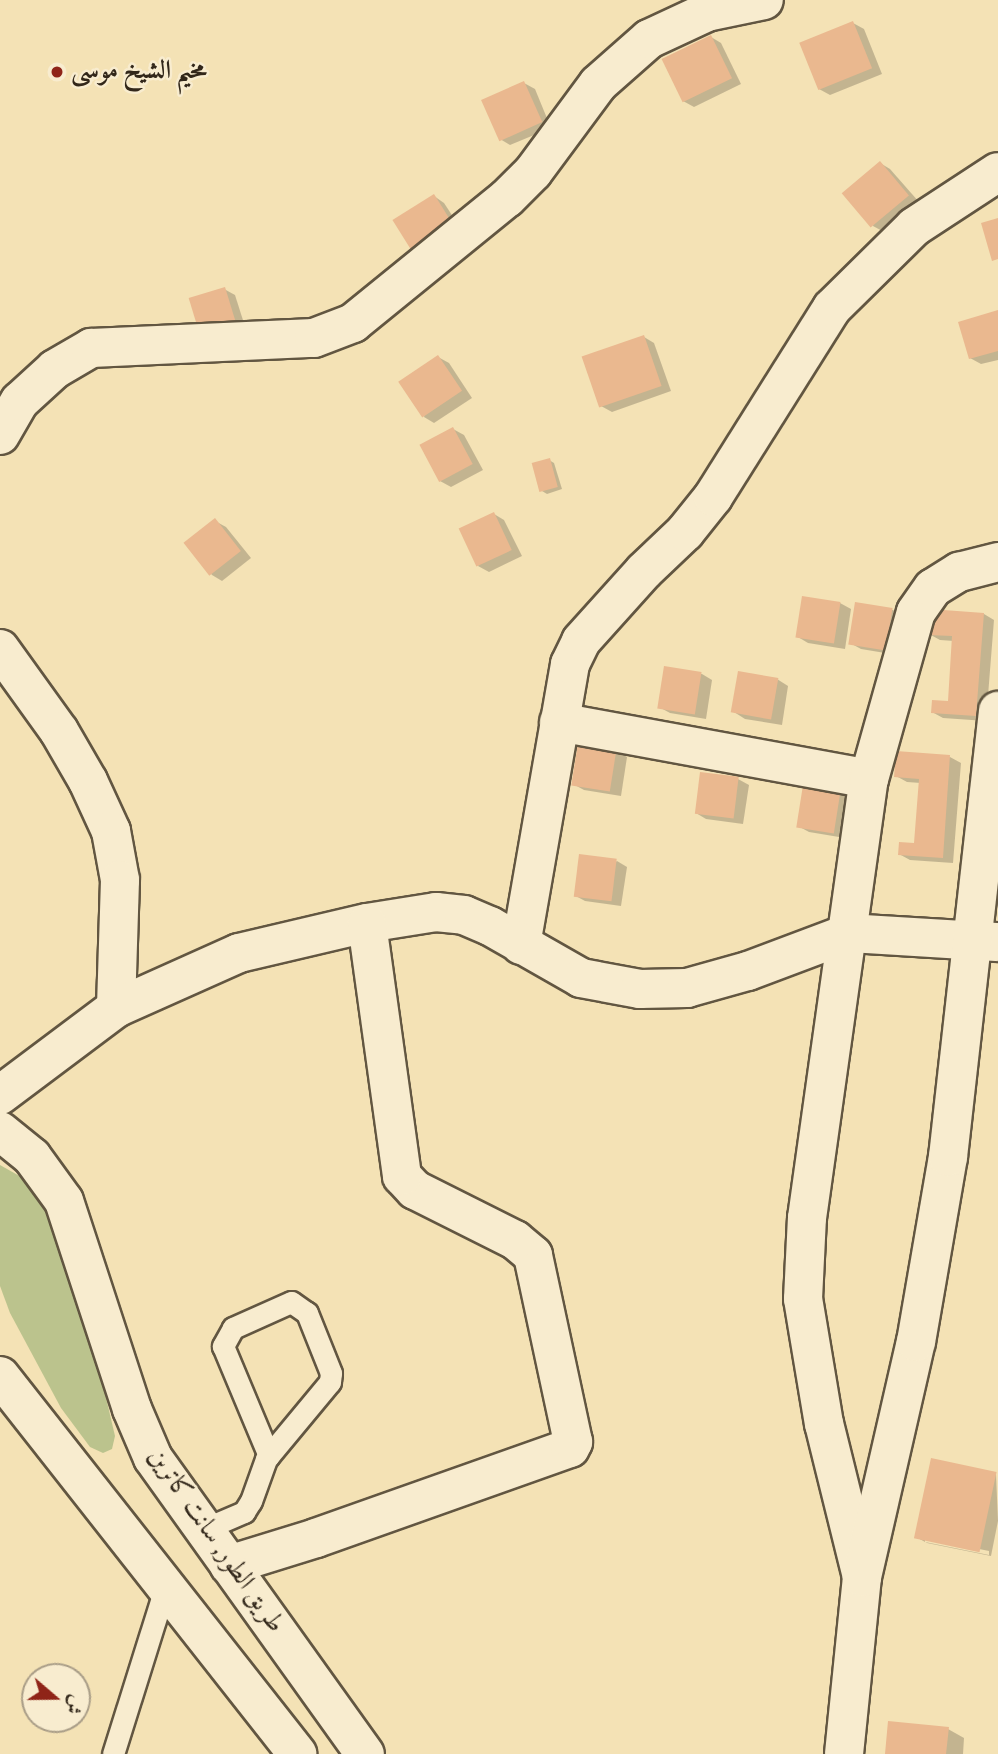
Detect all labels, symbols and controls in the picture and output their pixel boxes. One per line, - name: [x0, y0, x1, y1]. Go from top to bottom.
- place label: مخيم الشيخ موسى: [71, 56, 207, 88]
- marker: مخيم الشيخ موسى: [49, 64, 65, 80]
- street label: طريق الطور, سانت كاترين: [140, 1443, 290, 1639]
- north arrow: [21, 1663, 91, 1733]
- text: ش: [58, 1691, 89, 1718]

